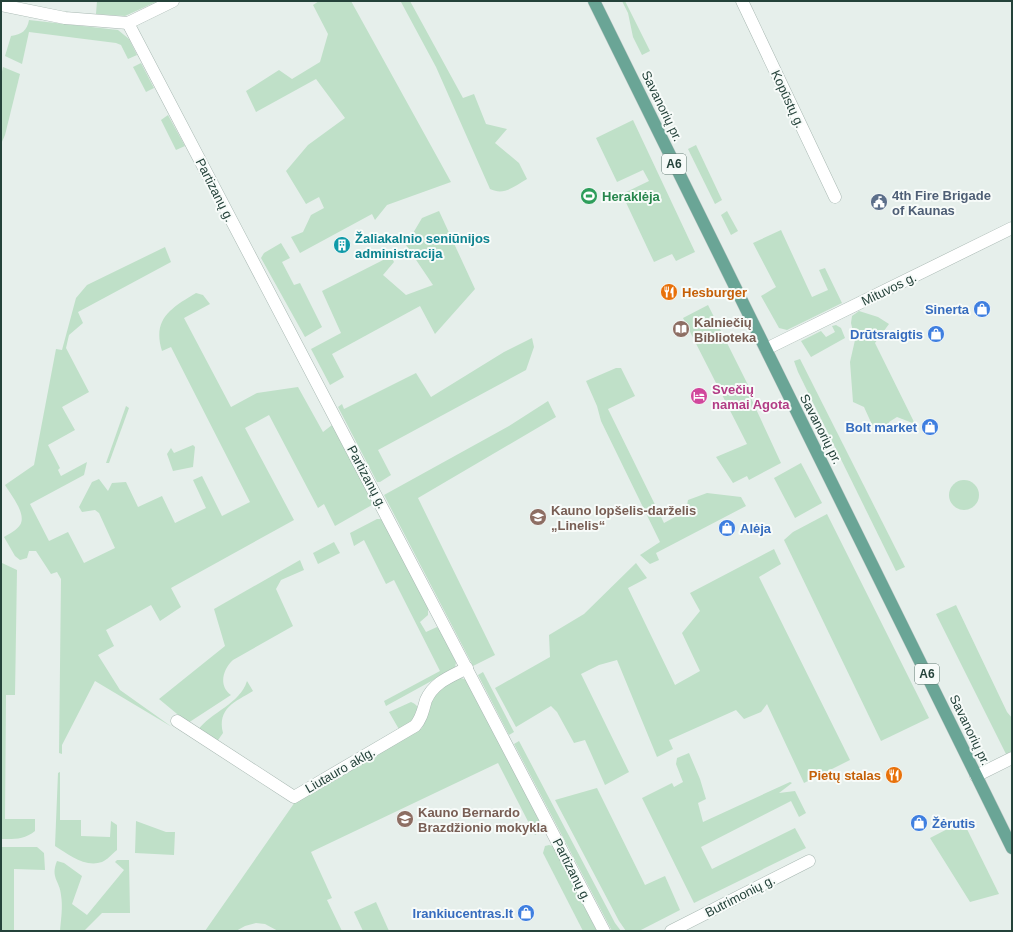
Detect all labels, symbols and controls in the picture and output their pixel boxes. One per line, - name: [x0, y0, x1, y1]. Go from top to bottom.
- street label: Savanorių pr.: [638, 68, 686, 144]
- street label: Kopūstų g.: [768, 68, 808, 130]
- road number: A6: [662, 154, 686, 174]
- street label: Partizanų g.: [193, 156, 237, 224]
- sports icon: Heraklėja: [579, 186, 599, 206]
- place label: 4th Fire Brigade of Kaunas: [892, 188, 991, 218]
- place label: Heraklėja: [602, 189, 661, 204]
- public building icon: 4th Fire Brigade of Kaunas: [869, 192, 889, 212]
- place label: Žaliakalnio seniūnijos administracija: [355, 231, 490, 261]
- building icon: Žaliakalnio seniūnijos administracija: [332, 235, 352, 255]
- street label: Mituvos g.: [859, 269, 919, 309]
- restaurant icon: Hesburger: [659, 282, 679, 302]
- place label: Hesburger: [682, 285, 747, 300]
- shop icon: Sinerta: [972, 299, 992, 319]
- place label: Sinerta: [925, 302, 970, 317]
- place label: Kalniečių Biblioteka: [694, 315, 757, 345]
- library icon: Kalniečių Biblioteka: [671, 319, 691, 339]
- shop icon: Drūtsraigtis: [926, 324, 946, 344]
- place label: Drūtsraigtis: [850, 327, 923, 342]
- place label: Svečių namai Agota: [712, 382, 790, 412]
- hotel icon: Svečių namai Agota: [689, 386, 709, 406]
- street label: Savanorių pr.: [797, 391, 845, 467]
- shop icon: Bolt market: [920, 417, 940, 437]
- place label: Bolt market: [845, 420, 918, 435]
- street label: Partizanų g.: [344, 443, 390, 511]
- place label: Kauno lopšelis-darželis „Linelis“: [551, 503, 696, 533]
- school or university icon: Kauno lopšelis-darželis „Linelis“: [528, 507, 548, 527]
- shop icon: Alėja: [717, 518, 737, 538]
- place label: Alėja: [740, 521, 772, 536]
- road number: A6: [915, 664, 939, 684]
- street label: Savanorių pr.: [946, 692, 994, 768]
- street label: Liutauro aklg.: [302, 744, 378, 796]
- restaurant icon: Pietų stalas: [884, 765, 904, 785]
- place label: Pietų stalas: [809, 768, 881, 783]
- place label: Kauno Bernardo Brazdžionio mokykla: [418, 805, 548, 835]
- school or university icon: Kauno Bernardo Brazdžionio mokykla: [395, 809, 415, 829]
- shop icon: Žėrutis: [909, 813, 929, 833]
- place label: Žėrutis: [932, 816, 975, 831]
- street label: Partizanų g.: [550, 836, 594, 904]
- street label: Butrimonių g.: [702, 872, 778, 920]
- shop icon: Irankiucentras.lt: [516, 903, 536, 923]
- place label: Irankiucentras.lt: [413, 906, 514, 921]

